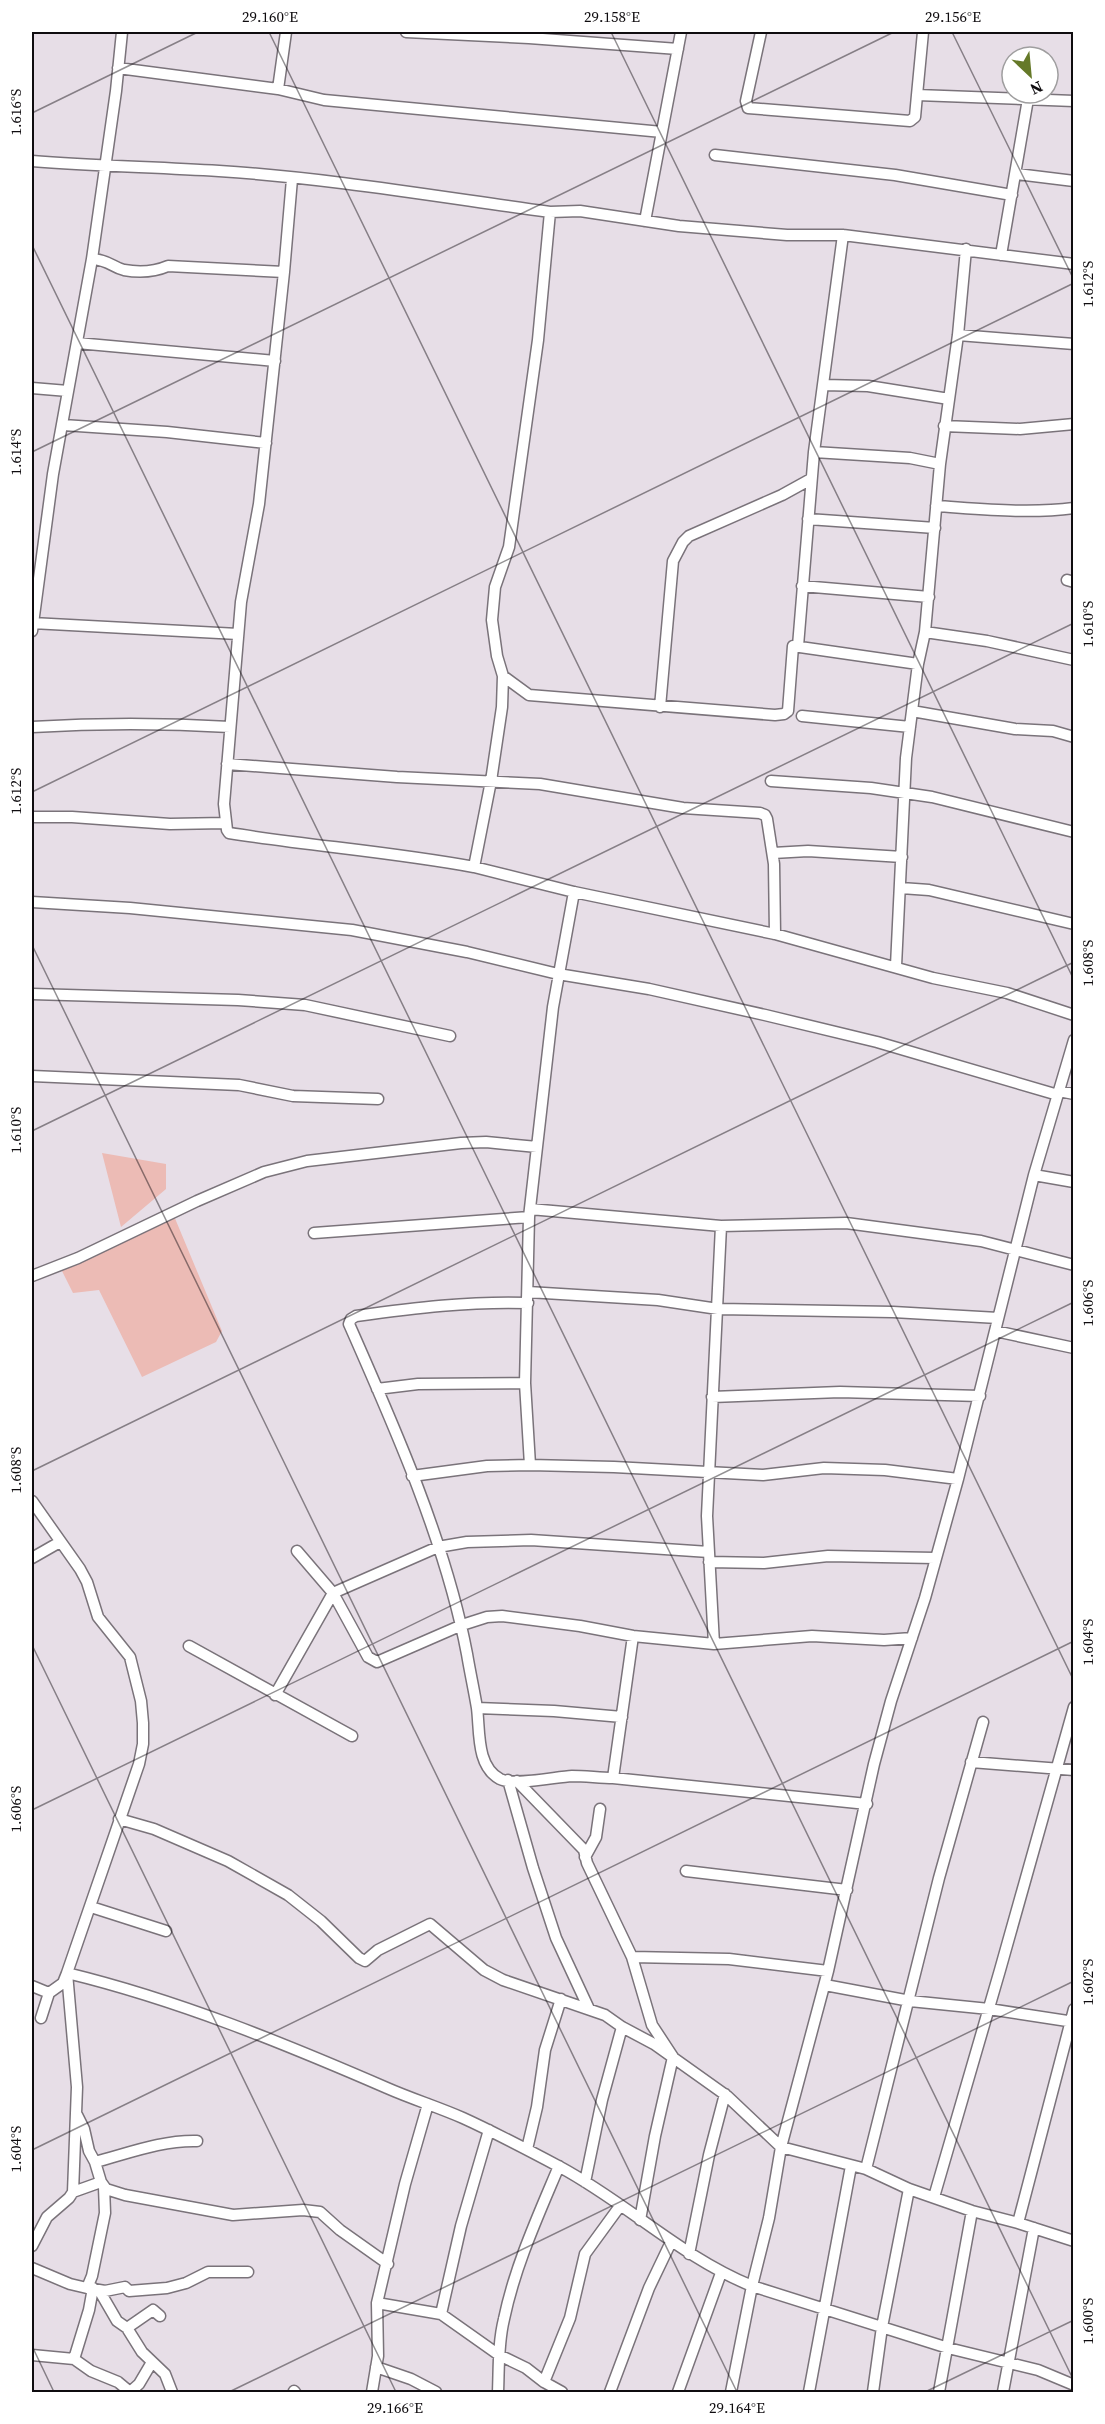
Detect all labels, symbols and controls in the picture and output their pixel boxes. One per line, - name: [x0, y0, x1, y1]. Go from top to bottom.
- text: 29.160°E: [242, 6, 298, 27]
- text: 29.158°E: [584, 6, 640, 27]
- text: 29.156°E: [925, 6, 981, 27]
- north arrow: [1000, 45, 1060, 105]
- text: N: [1026, 76, 1047, 101]
- text: 1.616°S: [5, 88, 26, 136]
- text: 1.612°S: [1077, 260, 1098, 308]
- text: 1.614°S: [5, 428, 26, 476]
- text: 1.610°S: [1077, 600, 1098, 648]
- text: 1.612°S: [5, 767, 26, 815]
- text: 1.608°S: [1077, 939, 1098, 987]
- text: 1.610°S: [5, 1106, 26, 1154]
- text: 1.606°S: [1077, 1279, 1098, 1327]
- text: 1.608°S: [5, 1446, 26, 1494]
- text: 1.604°S: [1077, 1618, 1098, 1666]
- text: 1.606°S: [5, 1785, 26, 1833]
- text: 1.602°S: [1077, 1958, 1098, 2006]
- text: 1.604°S: [5, 2125, 26, 2173]
- text: 1.600°S: [1077, 2297, 1098, 2345]
- text: 29.166°E: [367, 2397, 423, 2418]
- text: 29.164°E: [709, 2397, 765, 2418]

